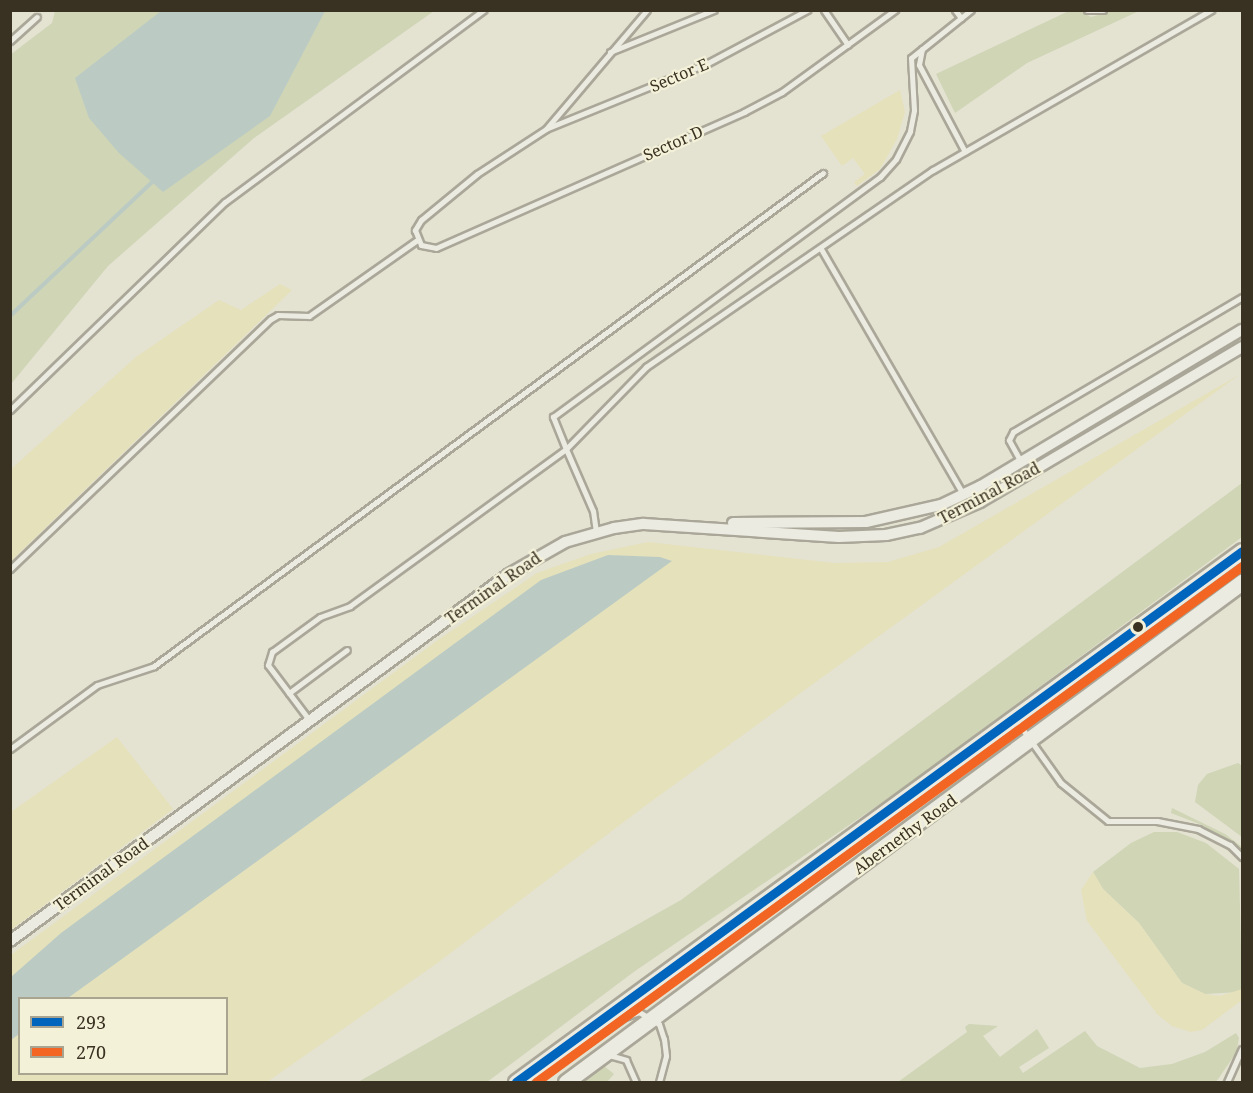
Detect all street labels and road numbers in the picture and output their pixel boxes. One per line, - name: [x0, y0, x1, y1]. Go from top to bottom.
- street label: Sector E: [647, 54, 711, 96]
- street label: Sector D: [640, 121, 706, 165]
- street label: Terminal Road: [935, 458, 1043, 528]
- street label: Terminal Road: [441, 548, 545, 628]
- street label: Abernethy Road: [849, 790, 961, 878]
- street label: Terminal Road: [50, 833, 152, 915]

